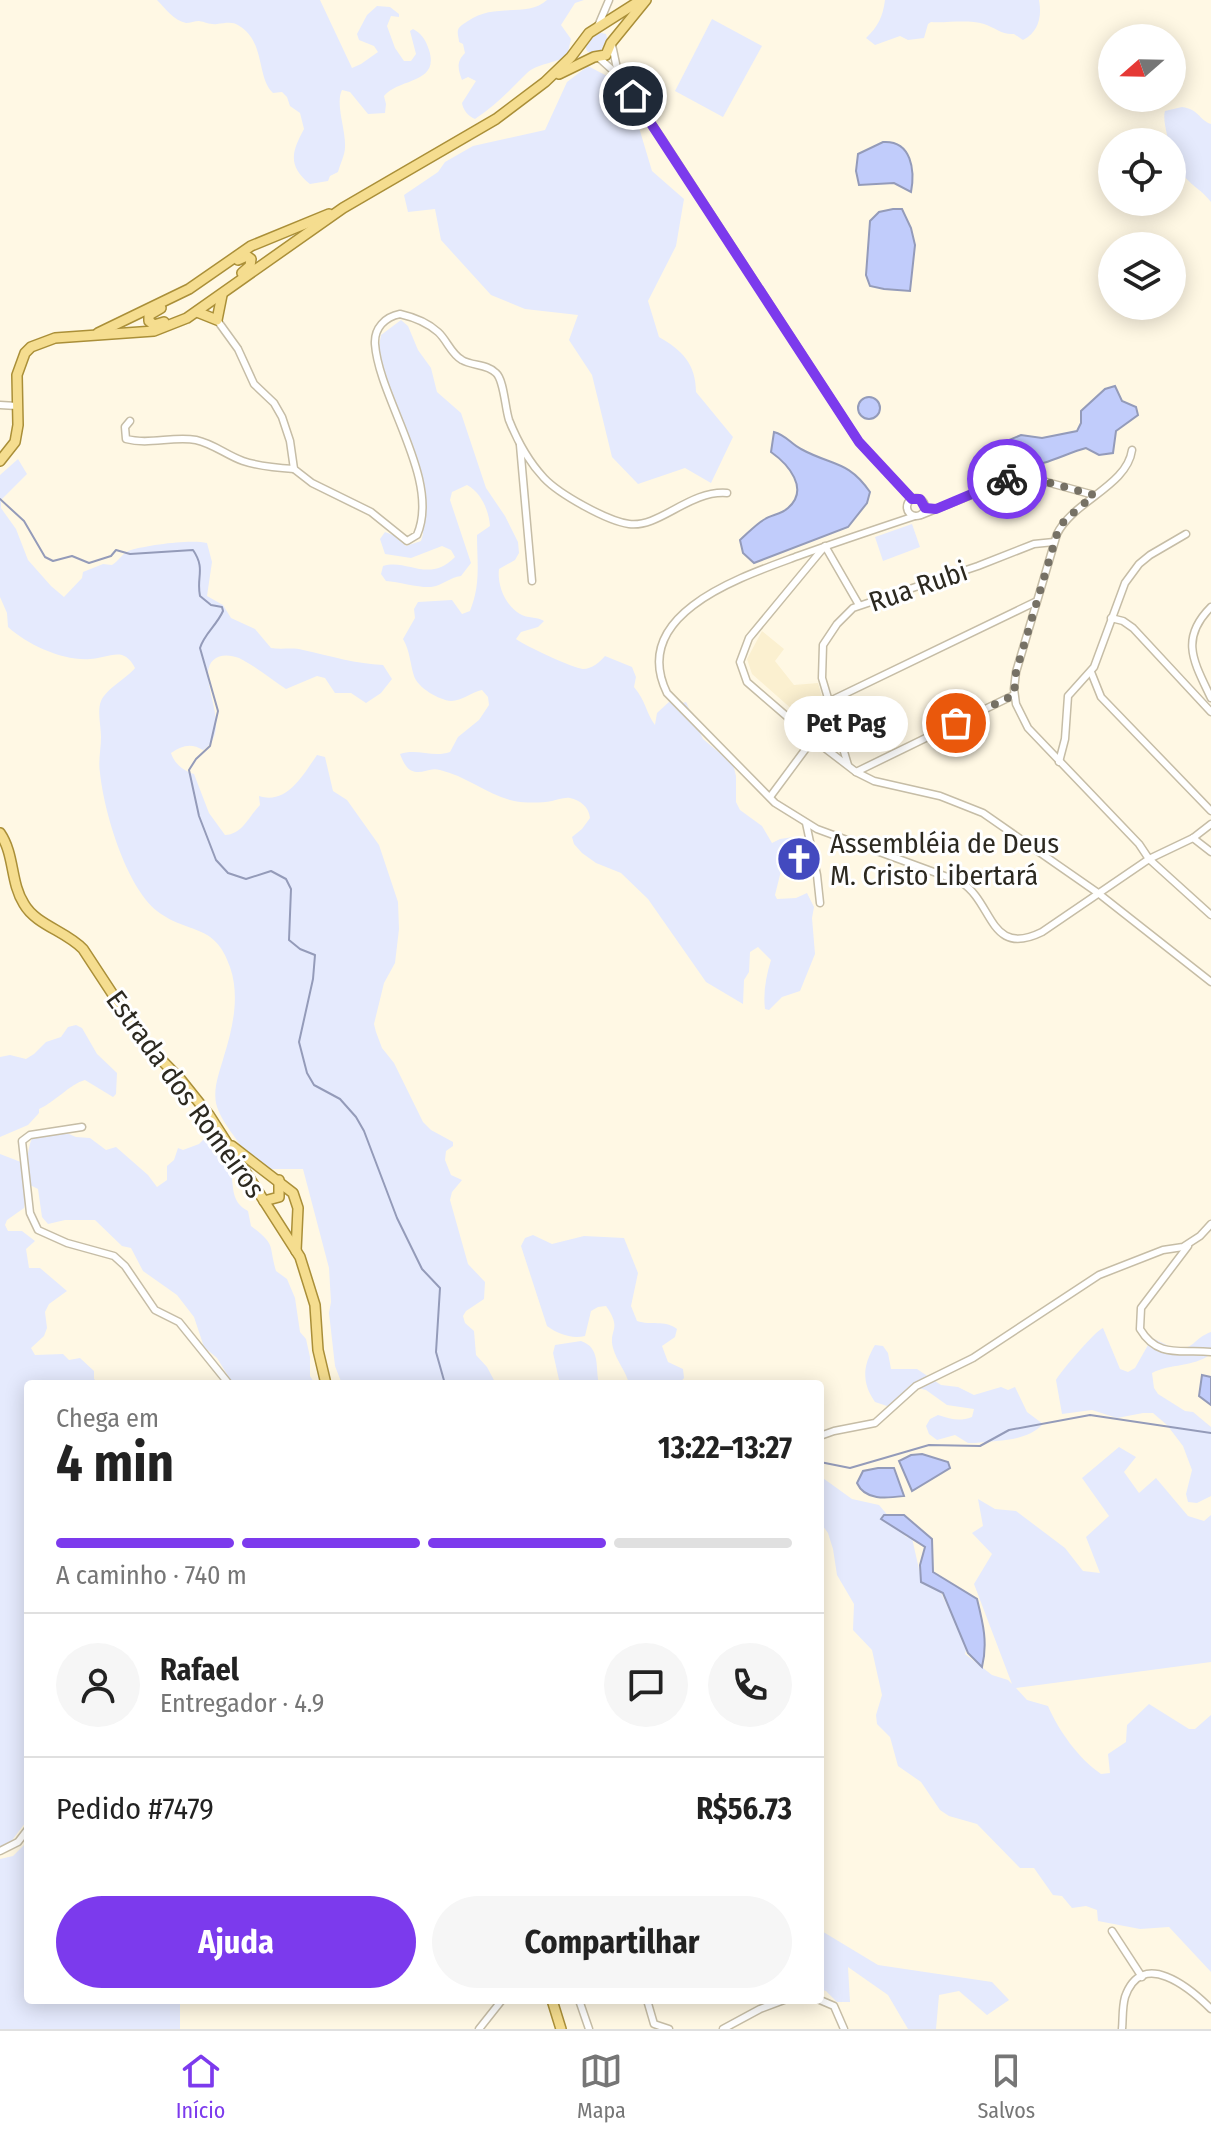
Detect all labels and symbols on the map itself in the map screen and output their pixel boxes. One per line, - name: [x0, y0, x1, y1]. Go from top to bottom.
- north arrow: [1098, 24, 1186, 112]
- pin: [599, 62, 667, 130]
- courier: [967, 439, 1047, 519]
- street label: Rua Rubi: [865, 554, 972, 619]
- pin: [922, 689, 990, 757]
- callout: Pet Pag: [784, 695, 908, 751]
- place label: Assembléia de Deus M. Cristo Libertará: [830, 827, 1059, 892]
- church icon: Assembléia de Deus M. Cristo Libertará: [775, 835, 823, 883]
- street label: Estrada dos Romeiros: [99, 984, 272, 1204]

